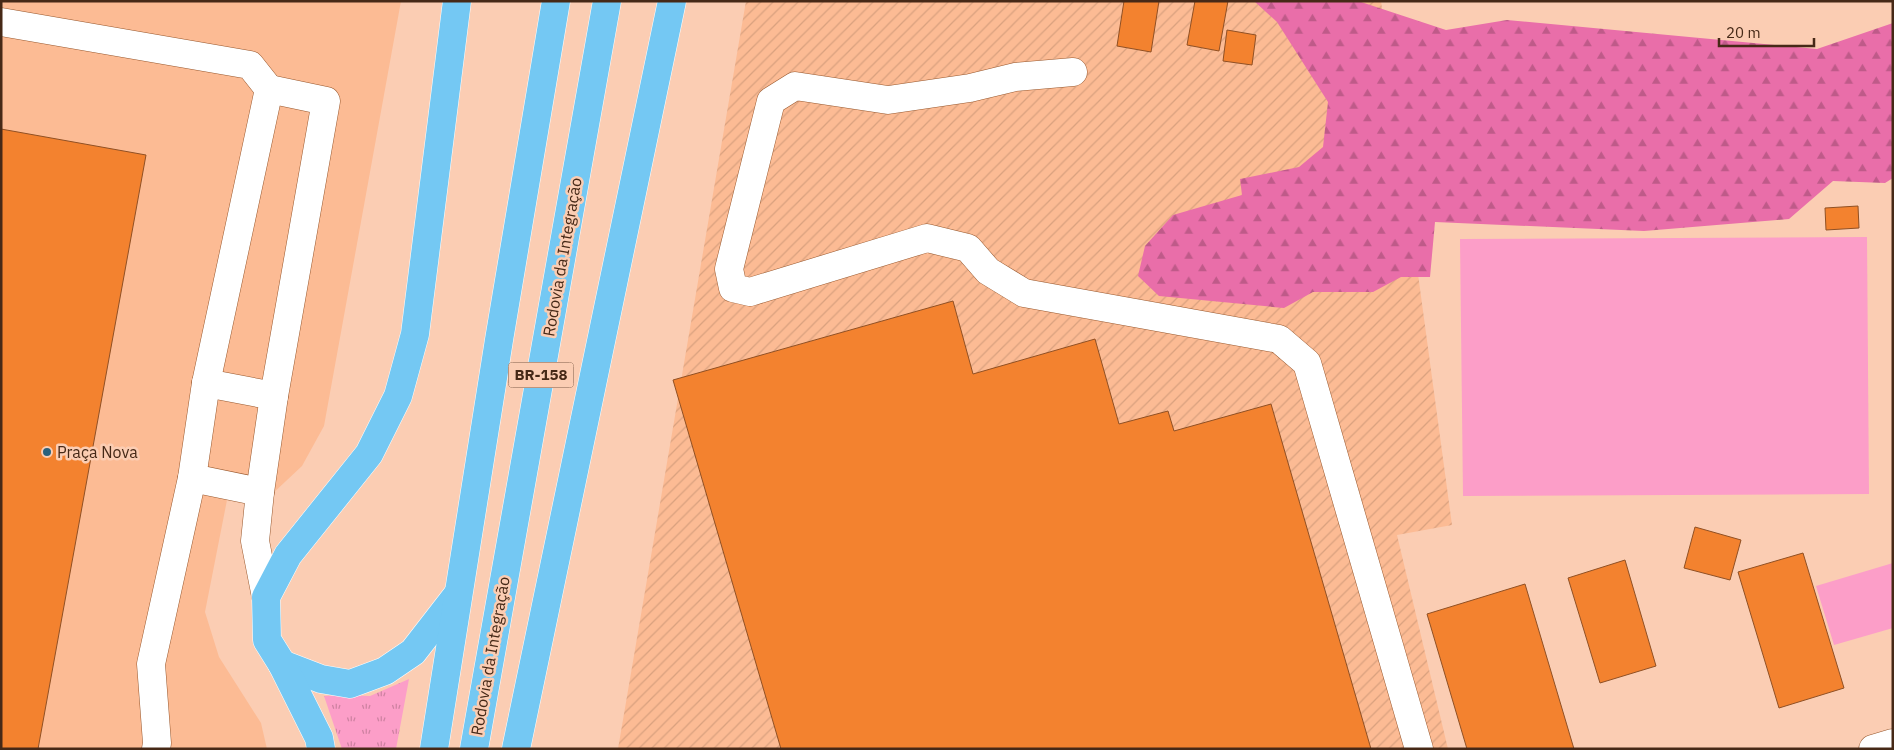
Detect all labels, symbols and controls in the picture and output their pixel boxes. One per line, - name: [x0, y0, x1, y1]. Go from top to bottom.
- scale bar: [1719, 15, 1814, 47]
- text: 20 m: [1726, 23, 1761, 42]
- street label: Rodovia da Integração: [538, 176, 586, 338]
- road number: BR-158: [508, 362, 574, 388]
- place label: Praça Nova: [57, 442, 138, 462]
- marker: Praça Nova: [41, 446, 53, 458]
- street label: Rodovia da Integração: [466, 575, 514, 737]

